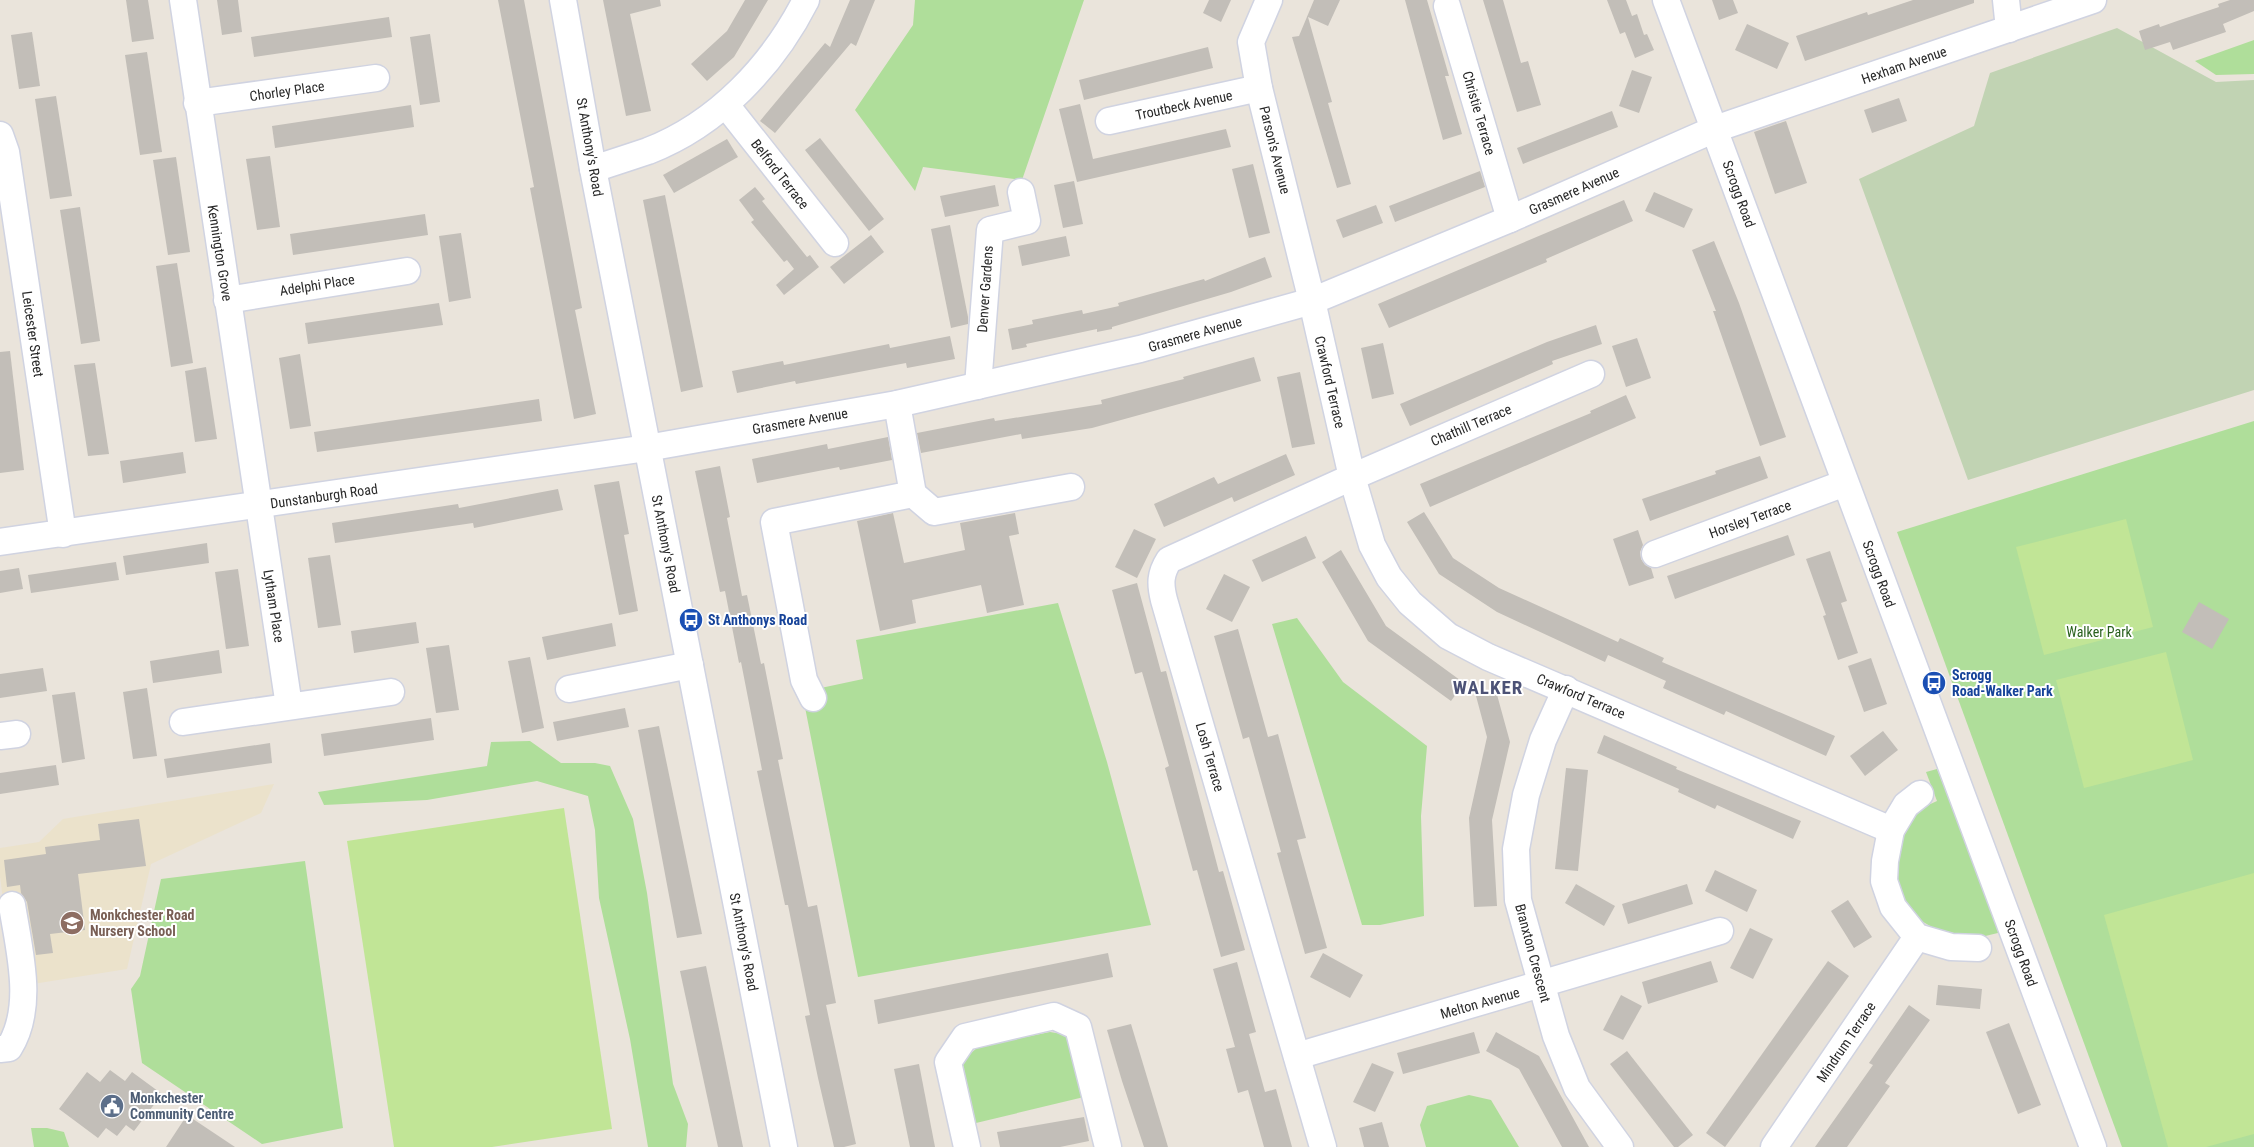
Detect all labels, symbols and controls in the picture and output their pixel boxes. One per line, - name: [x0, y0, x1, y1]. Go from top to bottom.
- street label: Hexham Avenue: [1859, 43, 1949, 87]
- street label: Christie Terrace: [1459, 69, 1499, 157]
- street label: Chorley Place: [249, 78, 326, 104]
- street label: Troutbeck Avenue: [1134, 87, 1234, 123]
- street label: St Anthony's Road: [573, 97, 607, 197]
- street label: Parson's Avenue: [1256, 104, 1294, 196]
- street label: Belford Terrace: [748, 136, 812, 212]
- street label: Scrogg Road: [1720, 158, 1758, 230]
- street label: Grasmere Avenue: [1527, 164, 1622, 218]
- street label: Kennington Grove: [204, 204, 236, 303]
- street label: Denver Gardens: [974, 245, 996, 333]
- street label: Adelphi Place: [278, 271, 356, 299]
- street label: Leicester Street: [19, 290, 47, 378]
- street label: Grasmere Avenue: [1146, 313, 1244, 355]
- street label: Crawford Terrace: [1312, 334, 1349, 430]
- street label: Chathill Terrace: [1428, 401, 1514, 449]
- street label: Grasmere Avenue: [751, 405, 849, 437]
- street label: Dunstanburgh Road: [269, 481, 379, 511]
- street label: St Anthony's Road: [649, 494, 683, 594]
- street label: Horsley Terrace: [1707, 497, 1794, 541]
- street label: Scrogg Road: [1860, 538, 1898, 610]
- street label: Lytham Place: [260, 568, 288, 644]
- bus stop icon: St Anthonys Road: [678, 607, 704, 633]
- place label: St Anthonys Road: [708, 612, 807, 628]
- park label: Walker Park: [2066, 624, 2132, 640]
- place label: Scrogg Road-Walker Park: [1952, 667, 2053, 699]
- street label: Crawford Terrace: [1534, 670, 1628, 722]
- bus stop icon: Scrogg Road-Walker Park: [1921, 670, 1947, 696]
- district label: WALKER: [1453, 676, 1523, 699]
- street label: Losh Terrace: [1193, 721, 1228, 794]
- street label: St Anthony's Road: [727, 892, 761, 992]
- street label: Branxton Crescent: [1512, 902, 1554, 1004]
- place label: Monkchester Road Nursery School: [90, 907, 195, 939]
- school or university icon: Monkchester Road Nursery School: [59, 910, 85, 936]
- street label: Scrogg Road: [2002, 917, 2040, 989]
- street label: Melton Avenue: [1439, 984, 1522, 1022]
- street label: Mindrum Terrace: [1813, 999, 1879, 1085]
- place label: Monkchester Community Centre: [130, 1090, 234, 1122]
- public building icon: Monkchester Community Centre: [99, 1093, 125, 1119]

